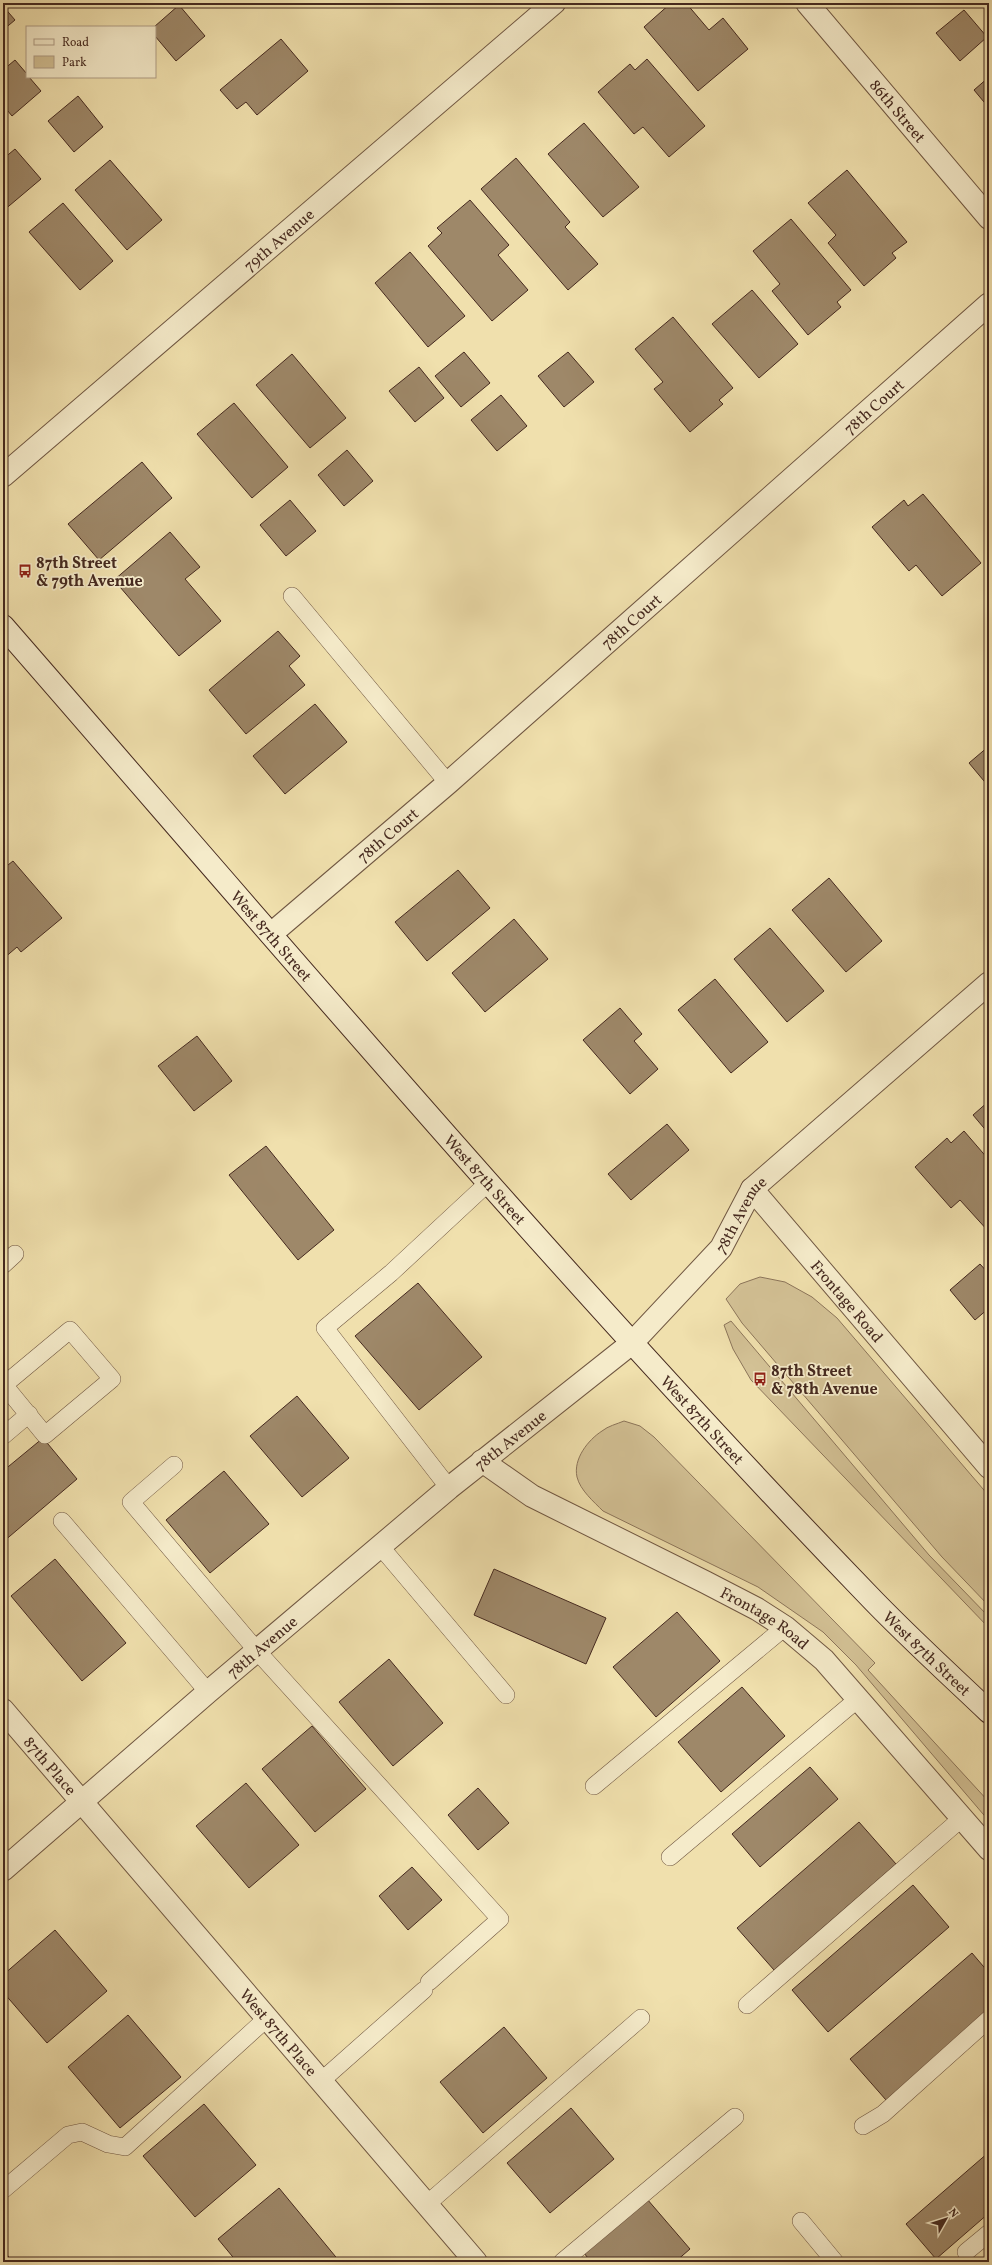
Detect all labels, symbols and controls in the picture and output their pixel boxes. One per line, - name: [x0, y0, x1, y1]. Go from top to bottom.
- legend: [26, 26, 156, 78]
- text: Road: [62, 35, 89, 51]
- text: Park: [62, 55, 87, 71]
- street label: 86th Street: [863, 76, 930, 149]
- street label: 79th Avenue: [240, 204, 320, 278]
- street label: 78th Court: [840, 375, 910, 441]
- place label: 87th Street & 79th Avenue: [36, 553, 143, 593]
- bus stop icon: 87th Street & 79th Avenue: [17, 563, 33, 579]
- street label: 78th Court: [597, 589, 668, 655]
- street label: 78th Court: [353, 804, 424, 869]
- street label: West 87th Street: [224, 887, 316, 988]
- street label: West 87th Street: [438, 1131, 530, 1231]
- street label: 78th Avenue: [712, 1172, 772, 1260]
- street label: Frontage Road: [804, 1256, 887, 1348]
- place label: 87th Street & 78th Avenue: [771, 1361, 878, 1401]
- bus stop icon: 87th Street & 78th Avenue: [752, 1371, 768, 1387]
- street label: West 87th Street: [654, 1372, 748, 1471]
- street label: 78th Avenue: [471, 1406, 552, 1477]
- street label: Frontage Road: [716, 1583, 813, 1656]
- street label: West 87th Street: [877, 1607, 975, 1702]
- street label: 78th Avenue: [223, 1612, 303, 1684]
- street label: 87th Place: [17, 1733, 80, 1801]
- street label: West 87th Place: [234, 1985, 321, 2082]
- north arrow: [926, 2199, 966, 2239]
- text: N: [944, 2206, 961, 2221]

